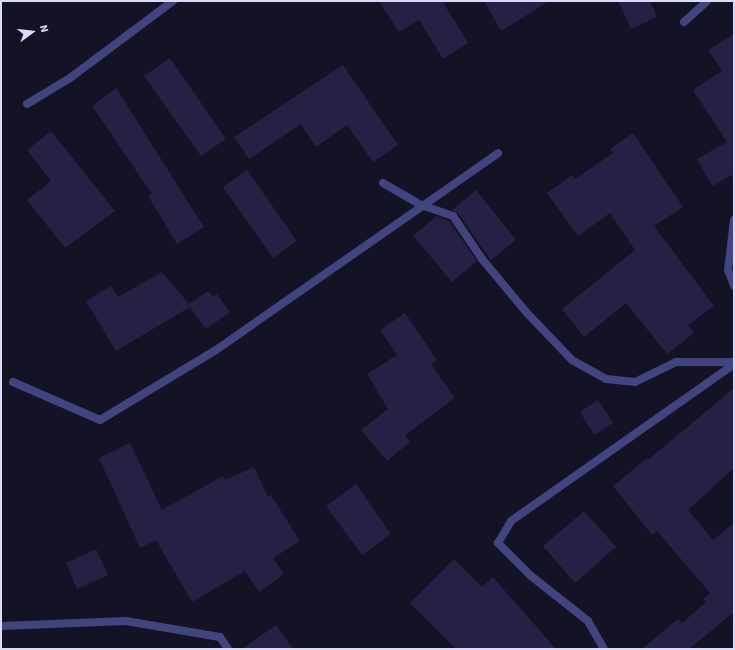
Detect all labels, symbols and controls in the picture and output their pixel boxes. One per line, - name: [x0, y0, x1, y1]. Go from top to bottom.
- north arrow: [12, 12, 52, 52]
- text: N: [36, 23, 52, 34]

